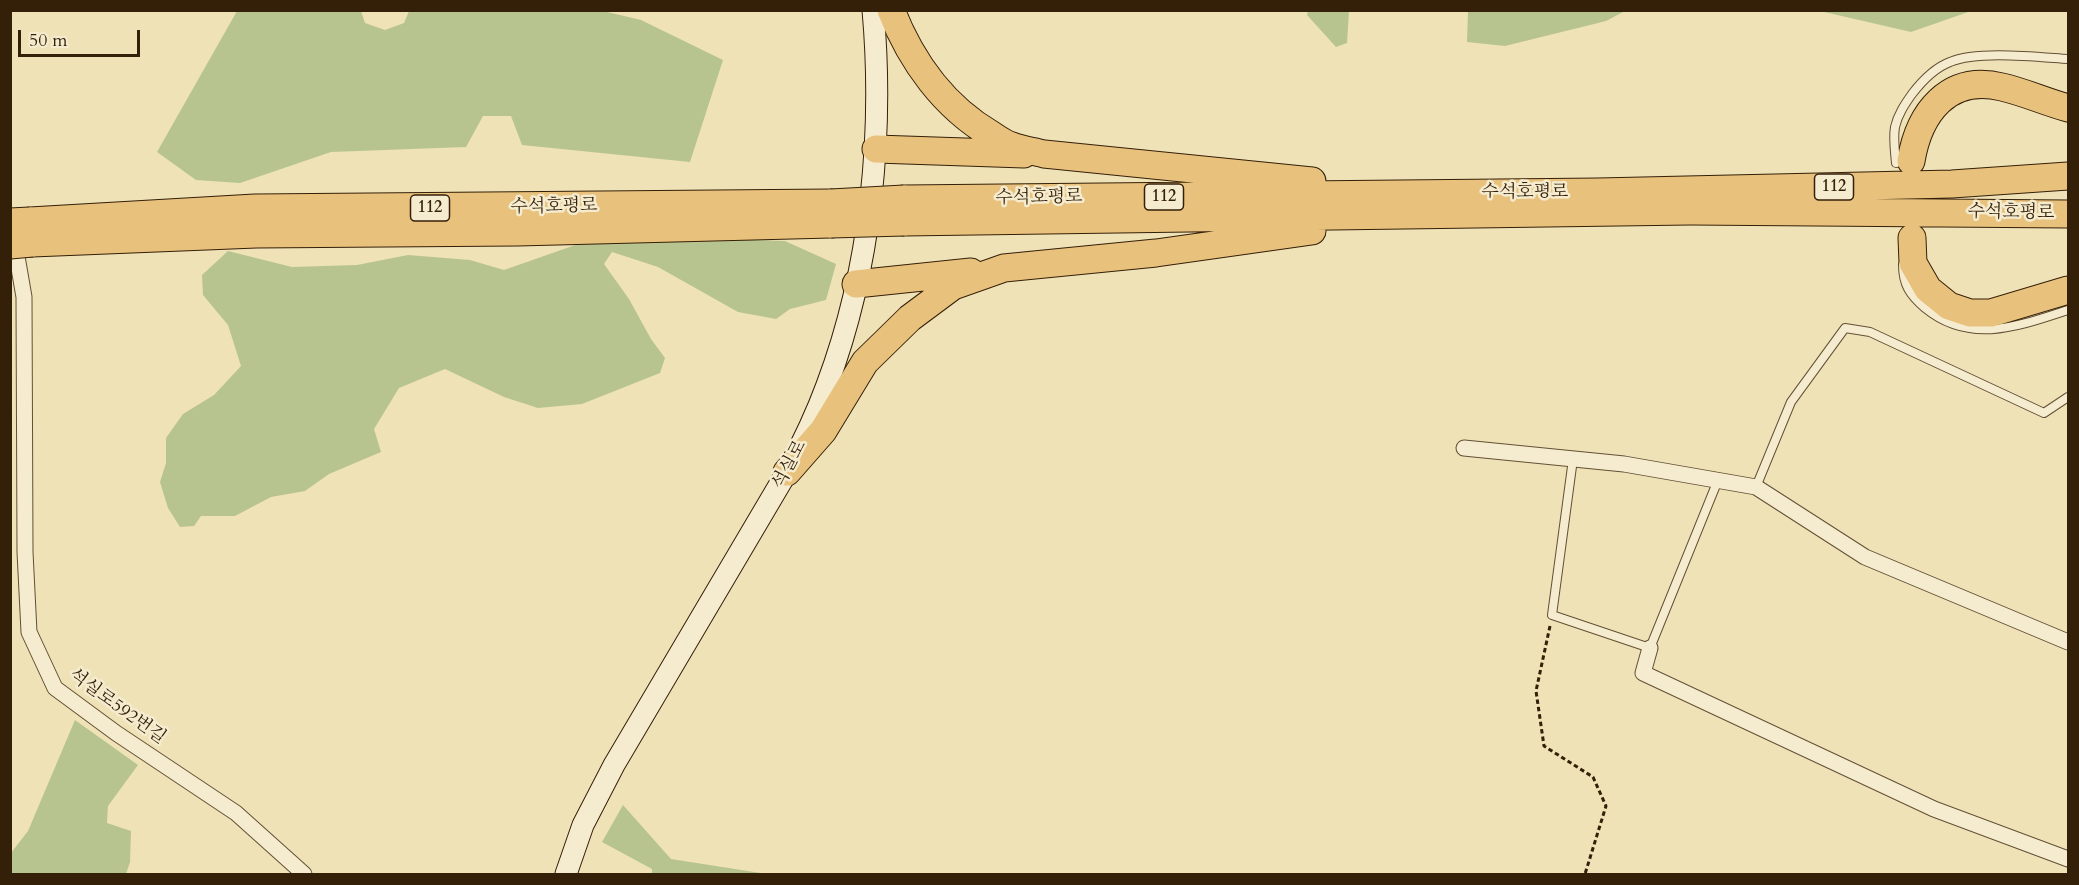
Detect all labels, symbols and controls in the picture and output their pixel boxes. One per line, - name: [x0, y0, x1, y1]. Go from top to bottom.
- scale bar: [21, 18, 142, 56]
- text: 50 m: [29, 28, 68, 53]
- road number: 112: [1814, 174, 1854, 200]
- street label: 수석호평로: [1482, 182, 1568, 204]
- road number: 112: [1144, 184, 1184, 210]
- street label: 수석호평로: [995, 186, 1083, 210]
- road number: 112: [410, 195, 450, 221]
- street label: 수석호평로: [510, 195, 598, 219]
- street label: 수석호평로: [1967, 201, 2055, 225]
- street label: 석실로: [768, 437, 812, 493]
- street label: 석실로592번길: [64, 665, 170, 749]

